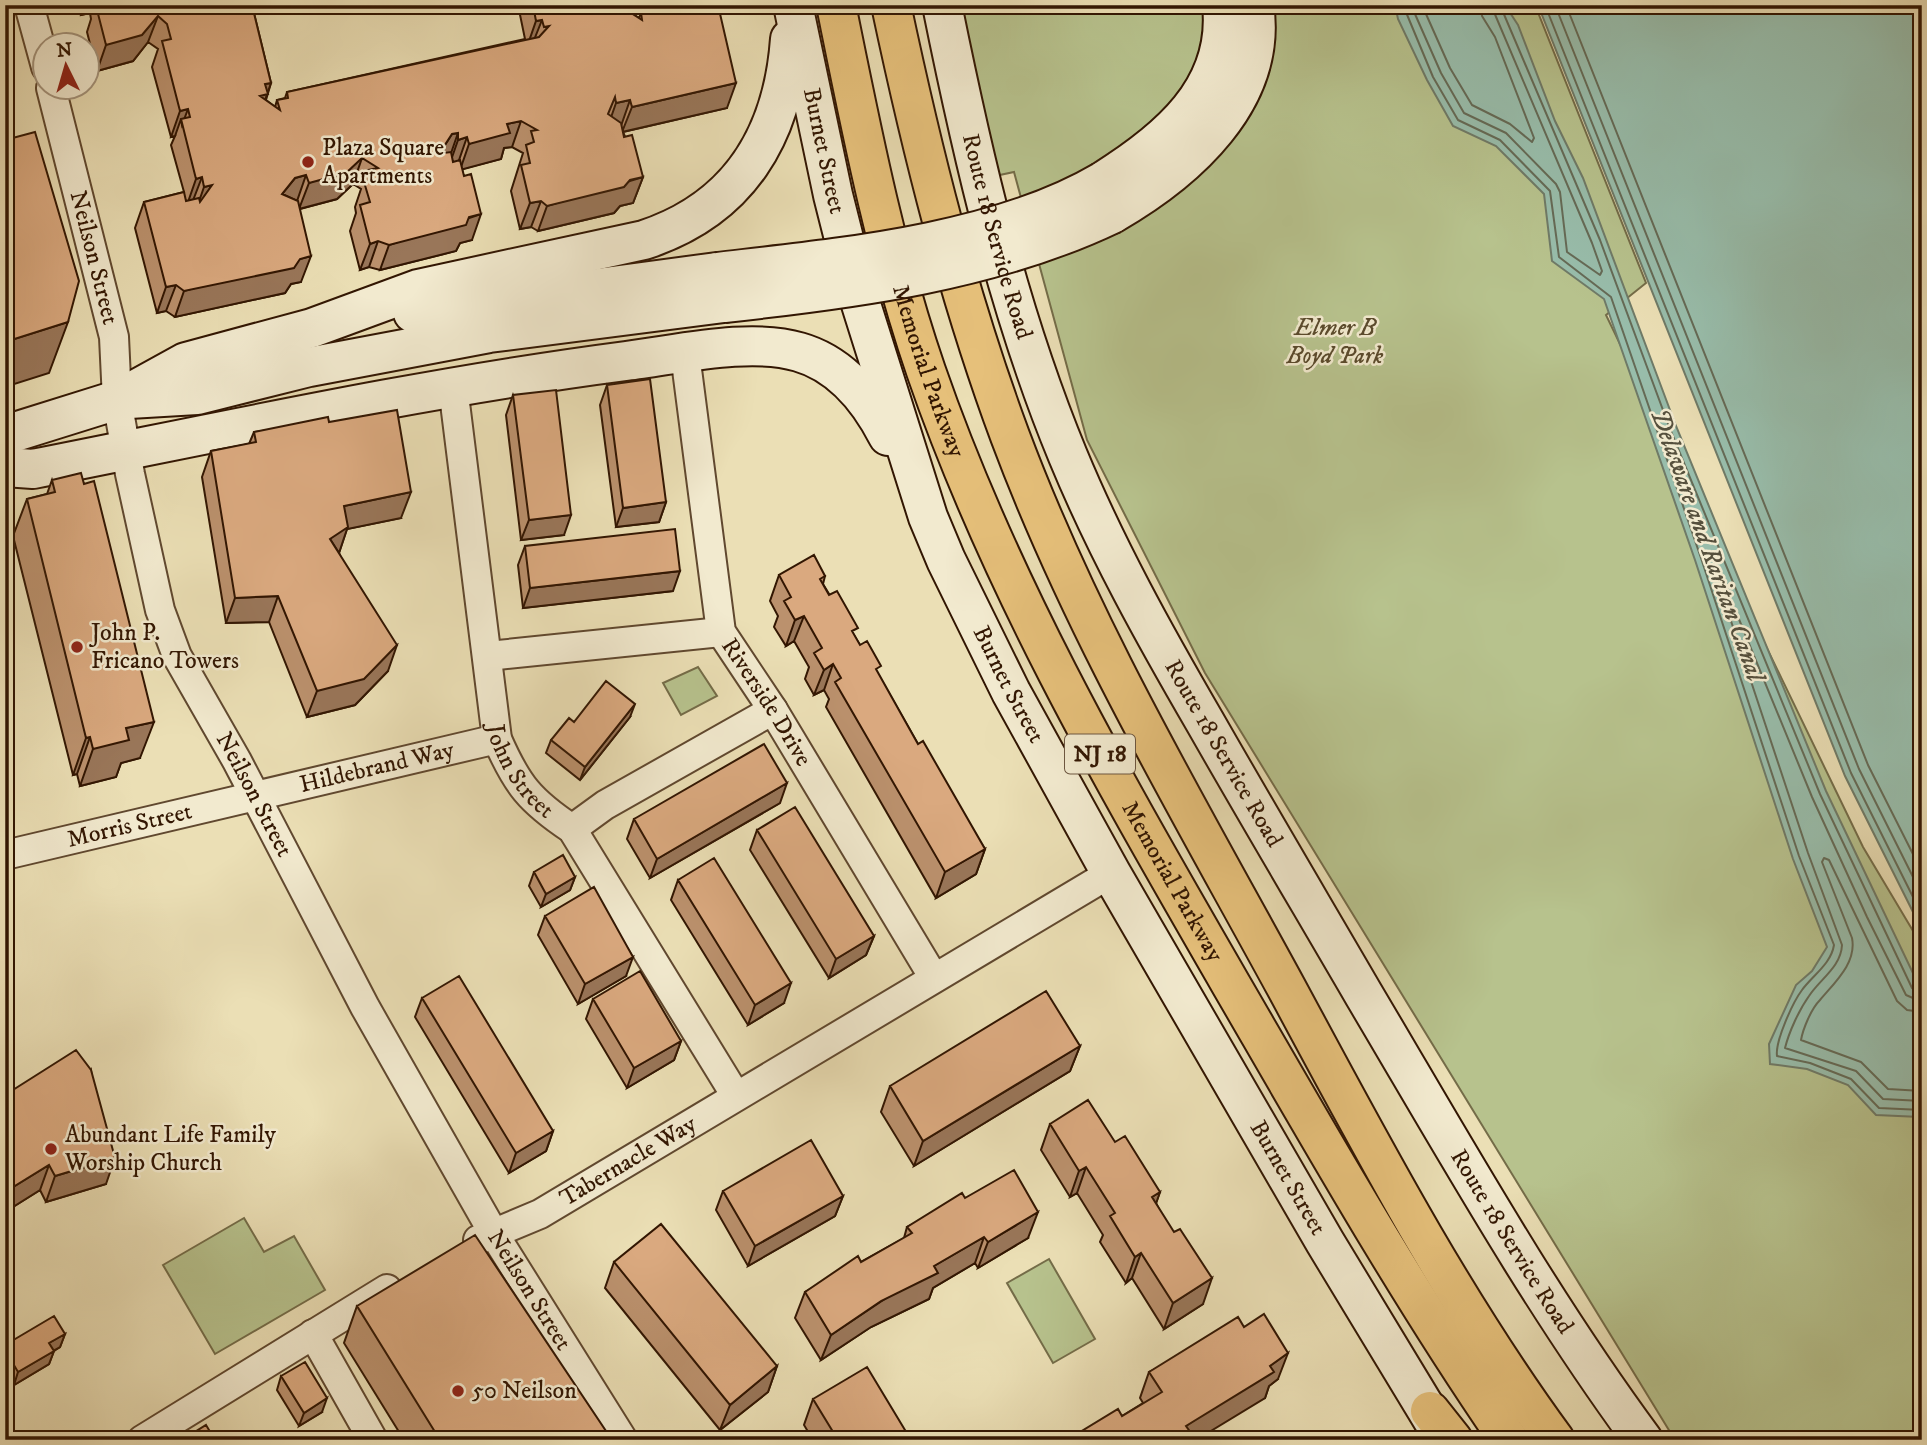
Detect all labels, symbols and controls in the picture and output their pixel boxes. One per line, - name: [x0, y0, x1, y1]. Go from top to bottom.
- north arrow: [32, 32, 102, 102]
- text: N: [56, 38, 74, 63]
- street label: Burnet Street: [796, 85, 852, 217]
- street label: Route 18 Service Road: [955, 131, 1039, 343]
- place label: Plaza Square Apartments: [322, 133, 444, 191]
- marker: Plaza Square Apartments: [300, 154, 316, 170]
- street label: Neilson Street: [63, 188, 125, 328]
- street label: Memorial Parkway: [885, 281, 972, 462]
- park label: Elmer B Boyd Park: [1286, 313, 1383, 371]
- water label: Delaware and Raritan Canal: [1642, 404, 1773, 689]
- place label: John P. Fricano Towers: [89, 618, 239, 676]
- street label: Burnet Street: [966, 621, 1051, 749]
- street label: Riverside Drive: [714, 632, 818, 772]
- marker: John P. Fricano Towers: [69, 639, 85, 655]
- street label: Route 18 Service Road: [1158, 655, 1289, 853]
- street label: John Street: [480, 721, 560, 826]
- street label: Neilson Street: [209, 727, 299, 862]
- road number: NJ 18: [1065, 734, 1135, 774]
- street label: Hildebrand Way: [297, 735, 457, 800]
- street label: Morris Street: [64, 796, 195, 855]
- street label: Memorial Parkway: [1115, 796, 1230, 968]
- street label: Tabernacle Way: [555, 1109, 702, 1214]
- street label: Burnet Street: [1243, 1115, 1333, 1241]
- place label: Abundant Life Family Worship Church: [64, 1120, 276, 1178]
- marker: Abundant Life Family Worship Church: [43, 1141, 59, 1157]
- street label: Route 18 Service Road: [1443, 1144, 1580, 1340]
- street label: Neilson Street: [480, 1224, 578, 1356]
- place label: 50 Neilson: [472, 1376, 577, 1406]
- marker: 50 Neilson: [450, 1383, 466, 1399]

